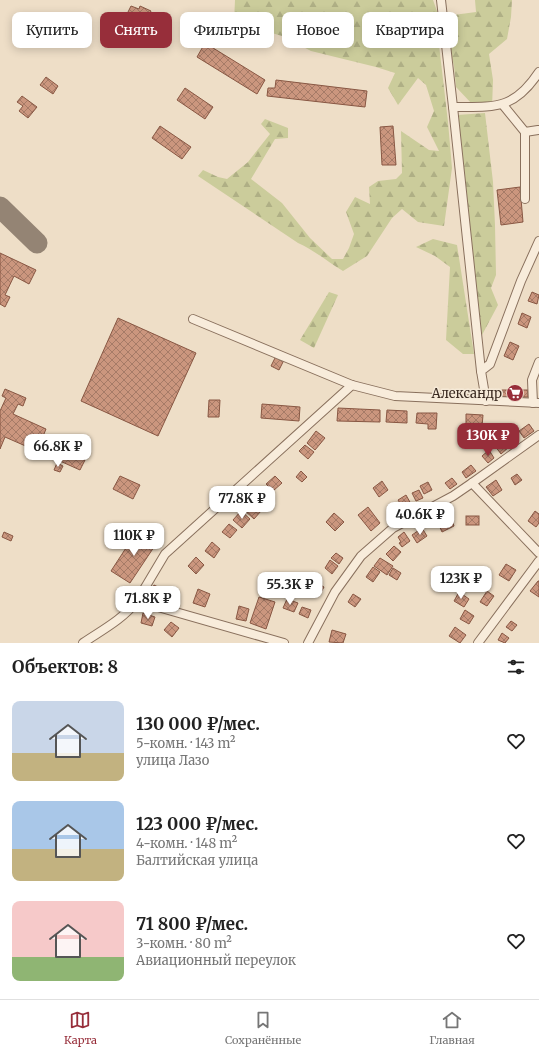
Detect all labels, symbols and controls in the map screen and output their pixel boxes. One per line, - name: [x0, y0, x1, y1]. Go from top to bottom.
- chip: Купить: [12, 12, 92, 48]
- chip: Снять: [100, 12, 172, 48]
- chip: Фильтры: [180, 12, 274, 48]
- chip: Новое: [282, 12, 354, 48]
- chip: Квартира: [362, 12, 458, 48]
- supermarket icon: Александр: [505, 383, 525, 403]
- place label: Александр: [430, 385, 502, 402]
- pin: 130K ₽: [455, 423, 521, 457]
- text: 130K ₽: [466, 427, 510, 444]
- pin: 66.8K ₽: [21, 434, 95, 468]
- text: 66.8K ₽: [33, 438, 83, 455]
- pin: 77.8K ₽: [205, 486, 279, 520]
- text: 77.8K ₽: [218, 490, 266, 507]
- pin: 40.6K ₽: [383, 502, 457, 536]
- text: 40.6K ₽: [395, 506, 445, 523]
- pin: 110K ₽: [101, 523, 167, 557]
- text: 110K ₽: [113, 527, 155, 544]
- pin: 123K ₽: [428, 566, 494, 600]
- text: 123K ₽: [440, 570, 482, 587]
- pin: 55.3K ₽: [253, 572, 327, 606]
- text: 55.3K ₽: [266, 576, 314, 593]
- pin: 71.8K ₽: [111, 586, 185, 620]
- text: 71.8K ₽: [124, 590, 172, 607]
- text: Объектов: 8: [12, 656, 118, 678]
- icon: filters: [505, 656, 527, 678]
- text: 130 000 ₽/мес.: [136, 713, 260, 735]
- icon: home: [44, 717, 92, 765]
- icon: heart: [505, 730, 527, 752]
- text: 5-комн. · 143 m²: [136, 735, 235, 752]
- text: улица Лазо: [136, 752, 209, 769]
- text: 123 000 ₽/мес.: [136, 813, 259, 835]
- icon: home: [44, 817, 92, 865]
- icon: heart: [505, 830, 527, 852]
- text: 4-комн. · 148 m²: [136, 835, 237, 852]
- text: Балтийская улица: [136, 852, 258, 869]
- text: 71 800 ₽/мес.: [136, 913, 248, 935]
- icon: home: [44, 917, 92, 965]
- icon: heart: [505, 930, 527, 952]
- text: 3-комн. · 80 m²: [136, 935, 232, 952]
- text: Авиационный переулок: [136, 952, 296, 969]
- tab: Карта: [64, 1009, 97, 1047]
- tab: Сохранённые: [225, 1009, 301, 1047]
- tab: Главная: [429, 1009, 475, 1047]

